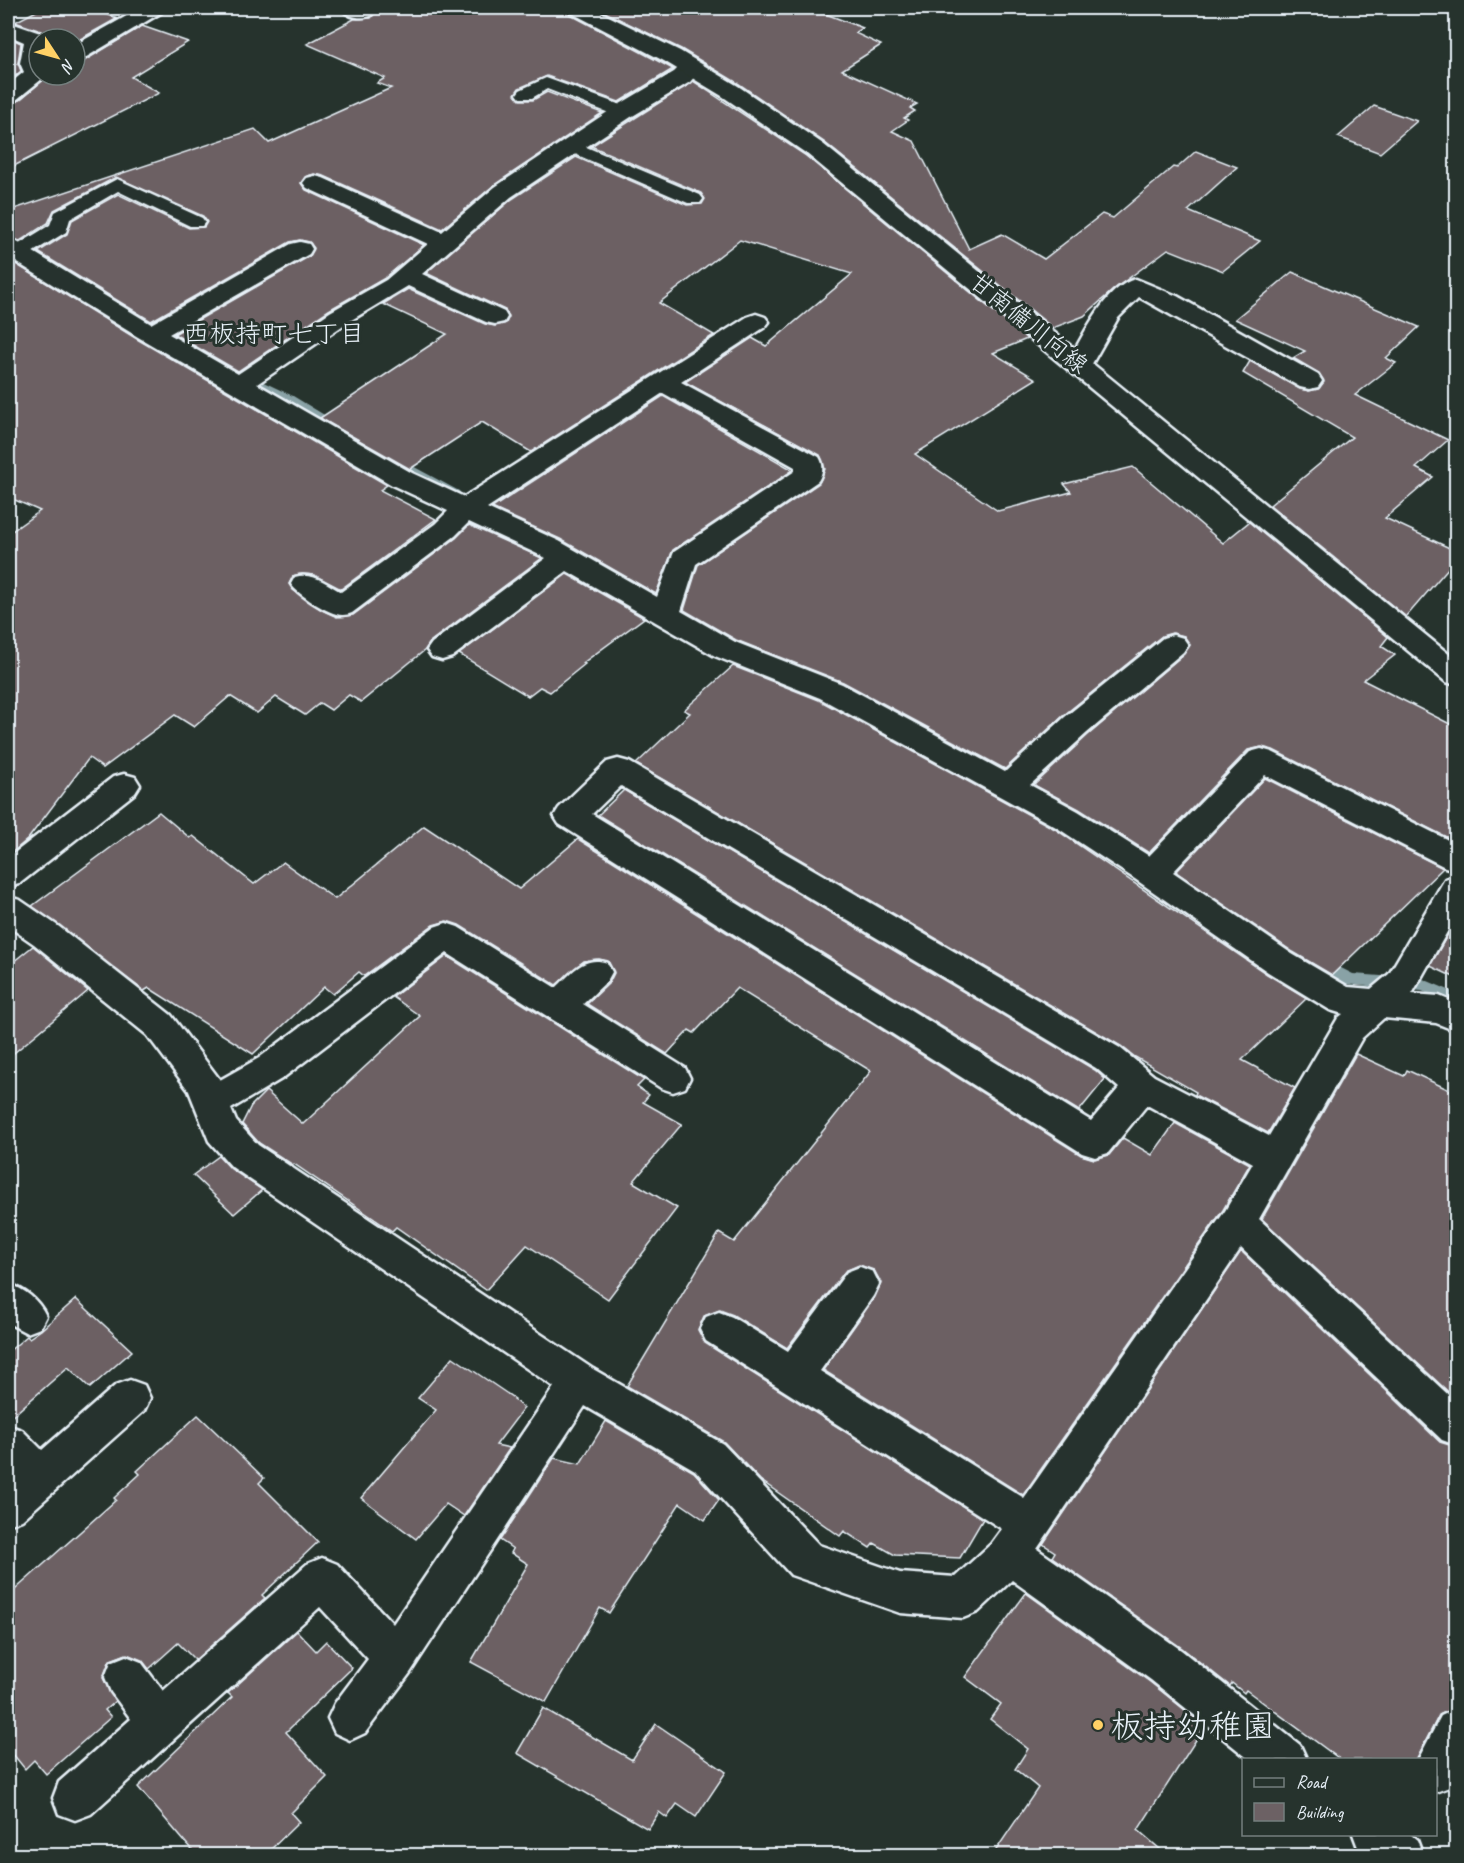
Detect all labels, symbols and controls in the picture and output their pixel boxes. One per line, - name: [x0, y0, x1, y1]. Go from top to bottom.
- north arrow: [27, 27, 87, 87]
- text: N: [56, 55, 79, 78]
- street label: 甘南備川向線: [964, 266, 1094, 380]
- district label: 西板持町七丁目: [183, 317, 365, 350]
- place label: 板持幼稚園: [1110, 1705, 1275, 1747]
- marker: 板持幼稚園: [1091, 1718, 1105, 1732]
- legend: [1242, 1758, 1437, 1836]
- text: Road: [1296, 1771, 1329, 1793]
- text: Building: [1296, 1801, 1345, 1823]

